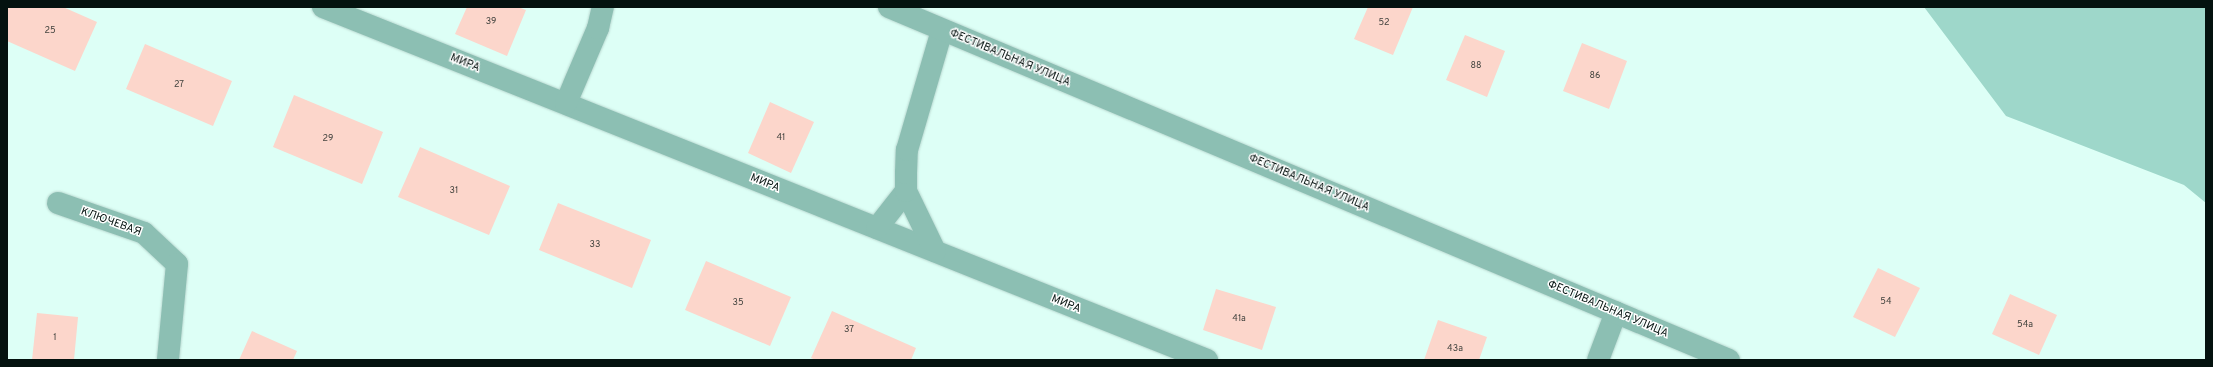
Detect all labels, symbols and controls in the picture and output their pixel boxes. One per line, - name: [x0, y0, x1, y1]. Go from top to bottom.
- house number: 39: [486, 17, 496, 27]
- house number: 52: [1378, 18, 1390, 28]
- house number: 25: [44, 26, 56, 36]
- street label: ФЕСТИВАЛЬНАЯ УЛИЦА: [948, 27, 1072, 89]
- street label: МИРА: [448, 51, 482, 75]
- house number: 88: [1471, 61, 1481, 71]
- house number: 86: [1590, 71, 1600, 81]
- house number: 27: [174, 80, 184, 90]
- house number: 41: [777, 133, 785, 143]
- house number: 29: [323, 134, 333, 144]
- street label: ФЕСТИВАЛЬНАЯ УЛИЦА: [1247, 152, 1371, 214]
- street label: МИРА: [748, 171, 782, 195]
- house number: 31: [450, 186, 458, 196]
- street label: КЛЮЧЕВАЯ: [79, 205, 143, 239]
- house number: 33: [590, 240, 600, 250]
- street label: ФЕСТИВАЛЬНАЯ УЛИЦА: [1546, 278, 1670, 340]
- street label: МИРА: [1049, 292, 1083, 316]
- house number: 54: [1880, 297, 1892, 307]
- house number: 35: [732, 298, 744, 308]
- house number: 41а: [1232, 314, 1246, 324]
- house number: 54а: [2017, 320, 2033, 330]
- house number: 37: [844, 325, 854, 335]
- house number: 1: [53, 333, 57, 343]
- house number: 43а: [1447, 344, 1463, 354]

